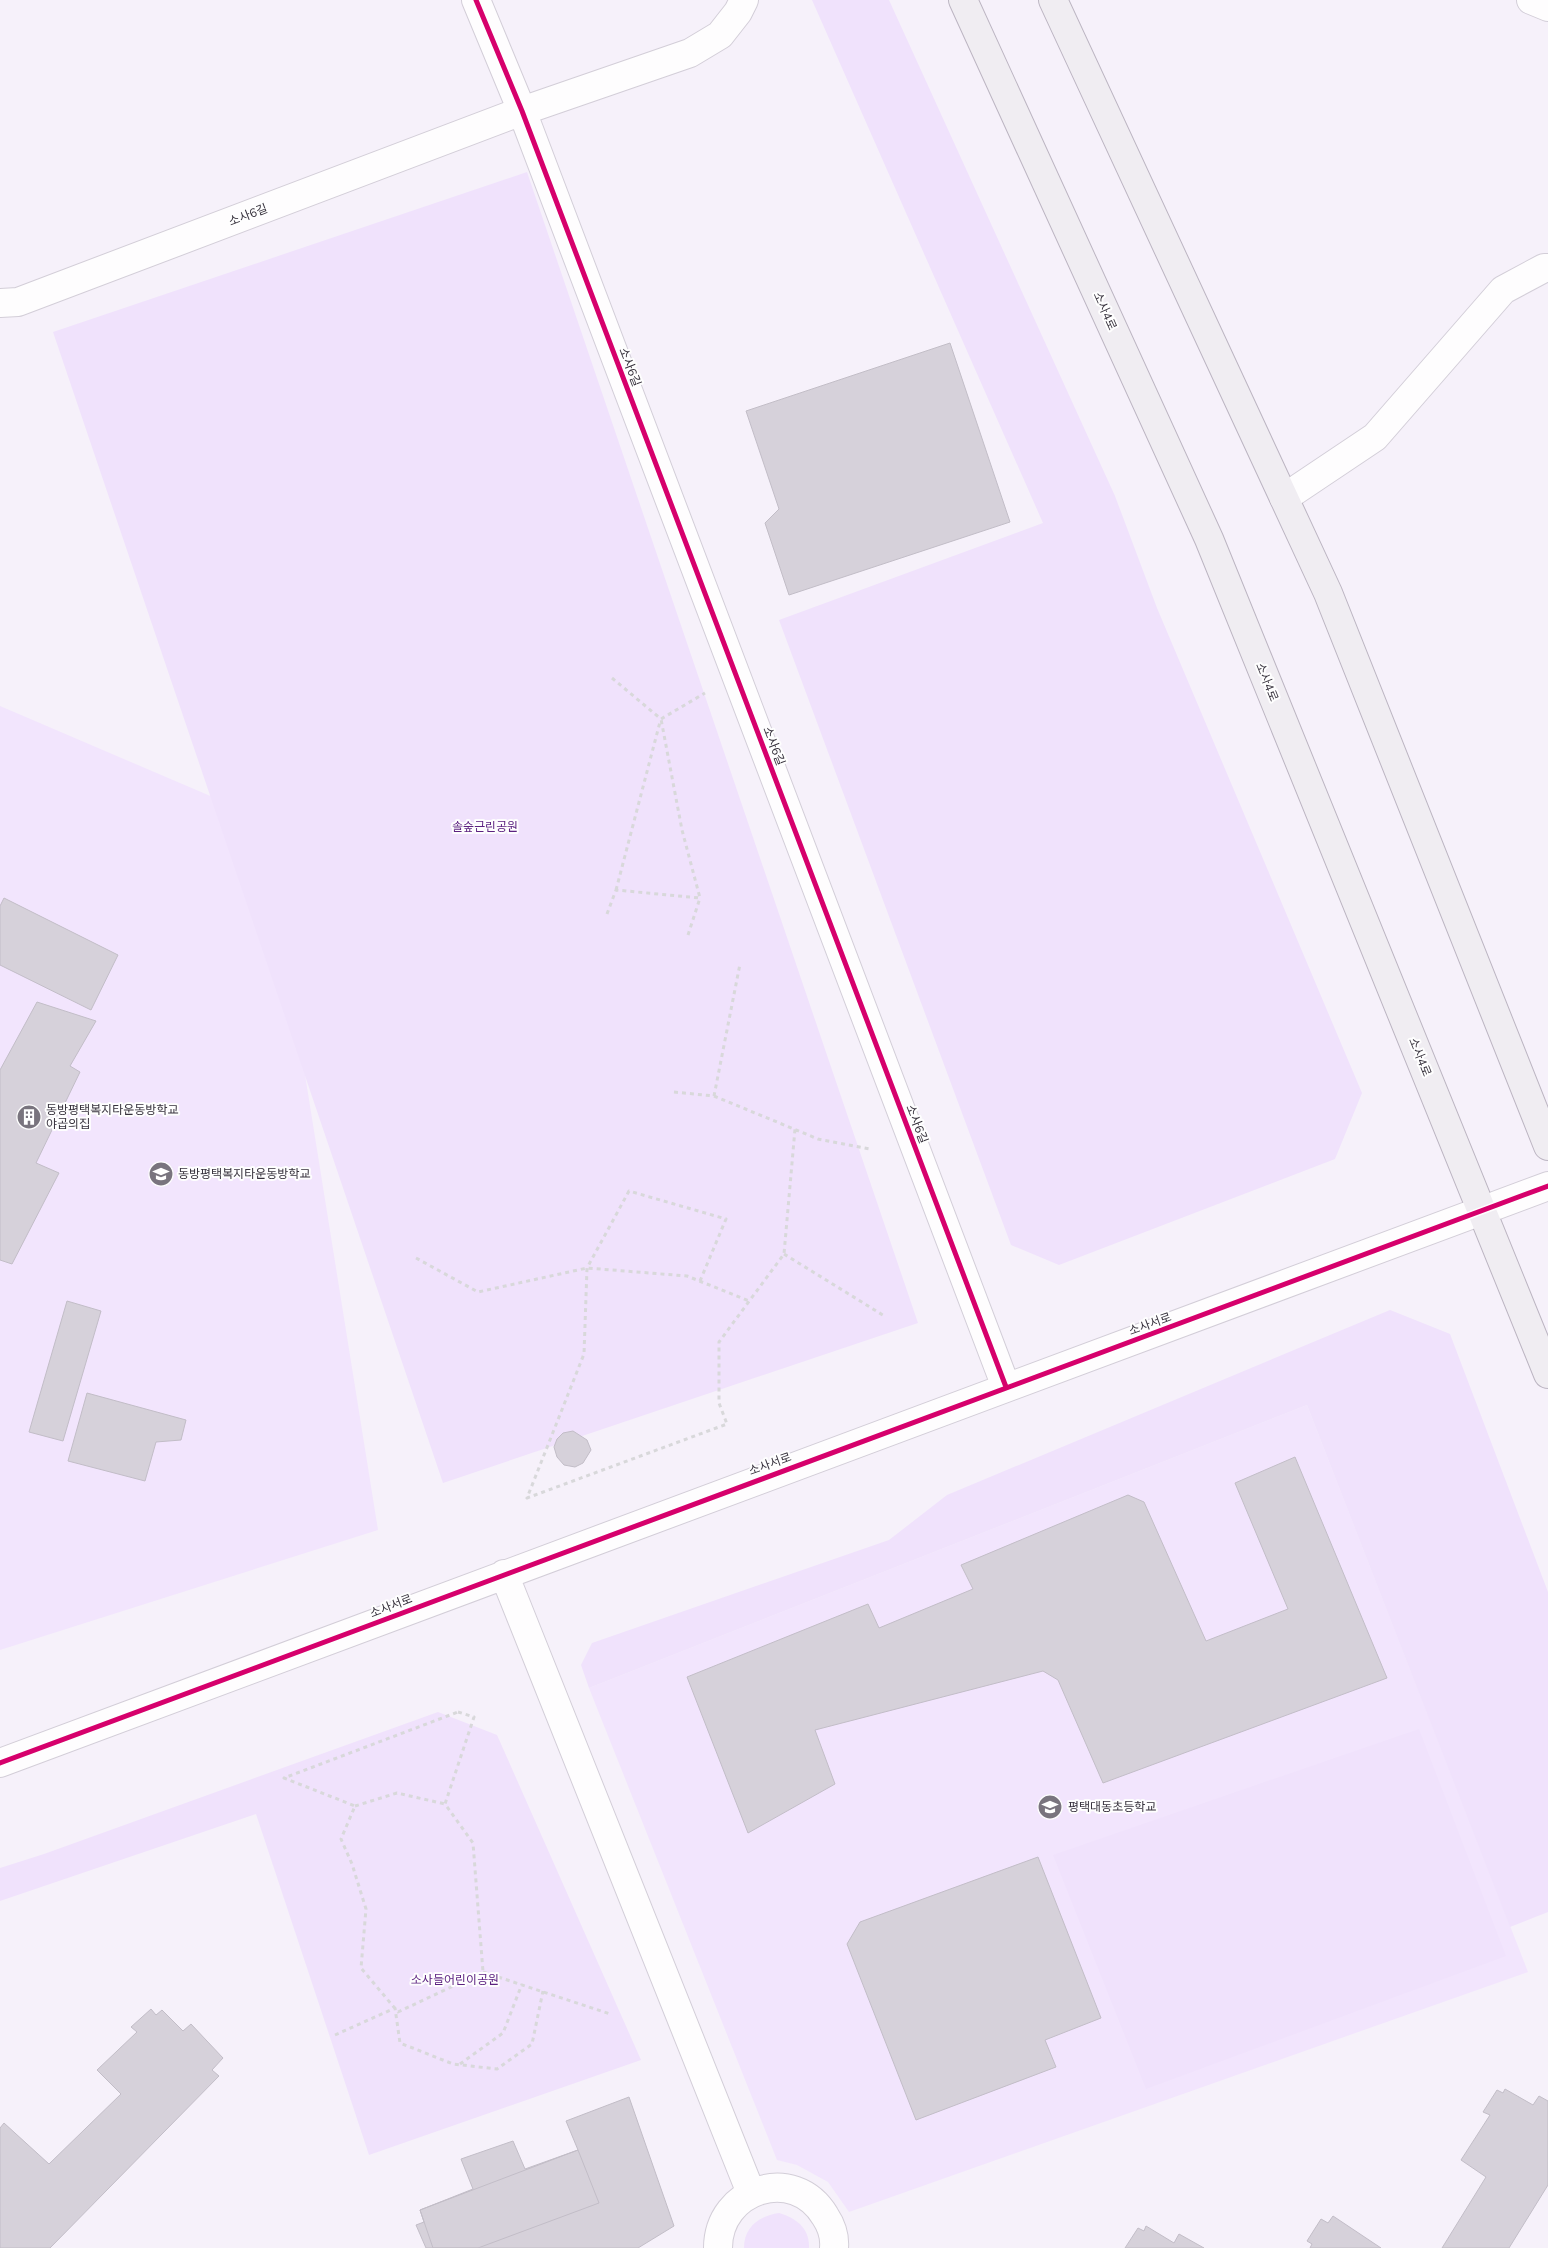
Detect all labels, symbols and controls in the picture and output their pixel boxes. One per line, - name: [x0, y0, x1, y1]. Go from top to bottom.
- street label: 소사6길: [226, 200, 270, 230]
- street label: 소사4로: [1089, 289, 1121, 333]
- street label: 소사6길: [615, 345, 645, 389]
- street label: 소사4로: [1252, 660, 1282, 704]
- street label: 소사6길: [759, 724, 789, 768]
- park label: 솔숲근린공원: [452, 819, 518, 835]
- street label: 소사4로: [1405, 1035, 1435, 1079]
- place label: 동방평택복지타운동방학교 야곱의집: [46, 1102, 178, 1132]
- street label: 소사6길: [902, 1102, 932, 1146]
- building icon: 동방평택복지타운동방학교 야곱의집: [16, 1104, 42, 1130]
- school or university icon: 동방평택복지타운동방학교: [148, 1161, 174, 1187]
- place label: 동방평택복지타운동방학교: [178, 1166, 310, 1182]
- street label: 소사서로: [1127, 1309, 1173, 1339]
- street label: 소사서로: [747, 1449, 793, 1479]
- street label: 소사서로: [368, 1591, 414, 1621]
- school or university icon: 평택대동초등학교: [1037, 1794, 1063, 1820]
- place label: 평택대동초등학교: [1068, 1799, 1156, 1815]
- park label: 소사들어린이공원: [411, 1972, 499, 1988]

